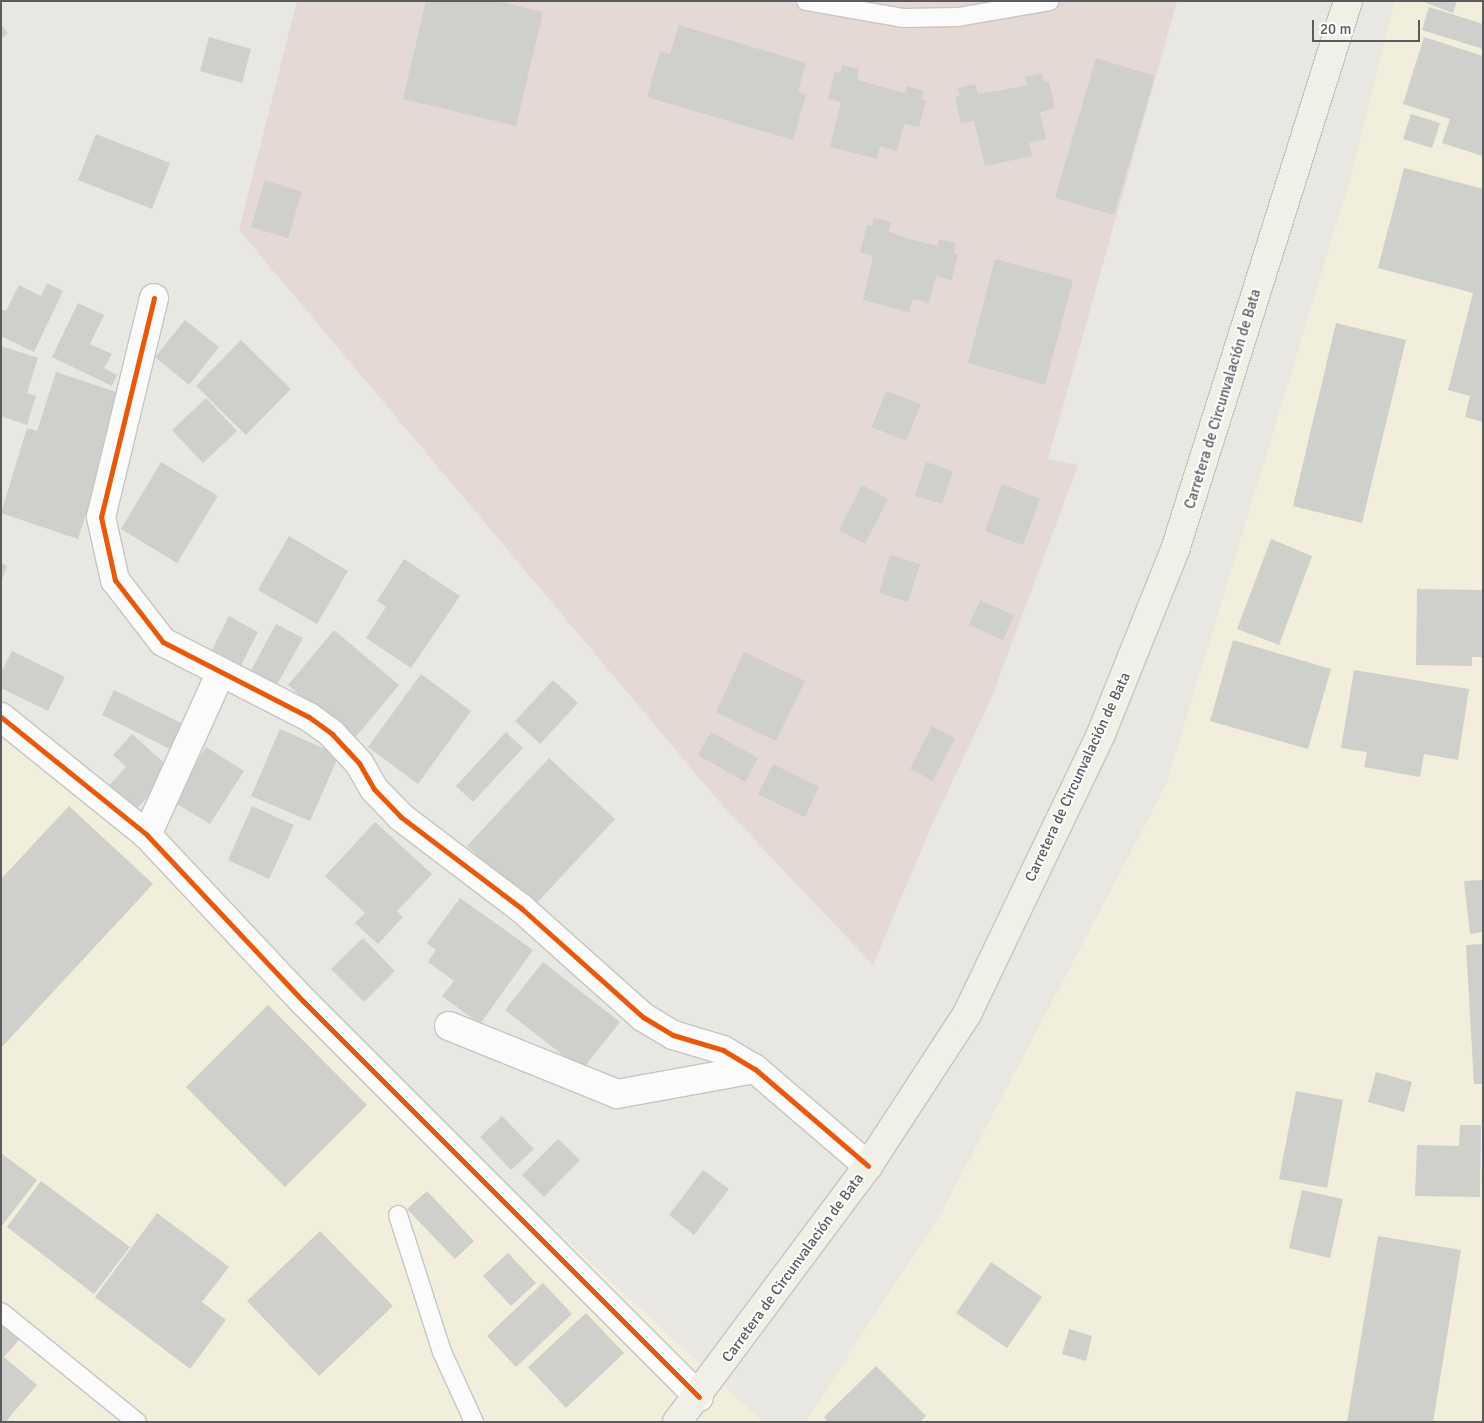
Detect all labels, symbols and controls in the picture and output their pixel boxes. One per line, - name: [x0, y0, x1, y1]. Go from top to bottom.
- scale bar: [1314, 10, 1422, 42]
- text: 20 m: [1320, 20, 1351, 38]
- street label: Carretera de Circunvalación de Bata: [1181, 287, 1265, 511]
- street label: Carretera de Circunvalación de Bata: [1021, 669, 1135, 885]
- street label: Carretera de Circunvalación de Bata: [718, 1170, 868, 1366]

